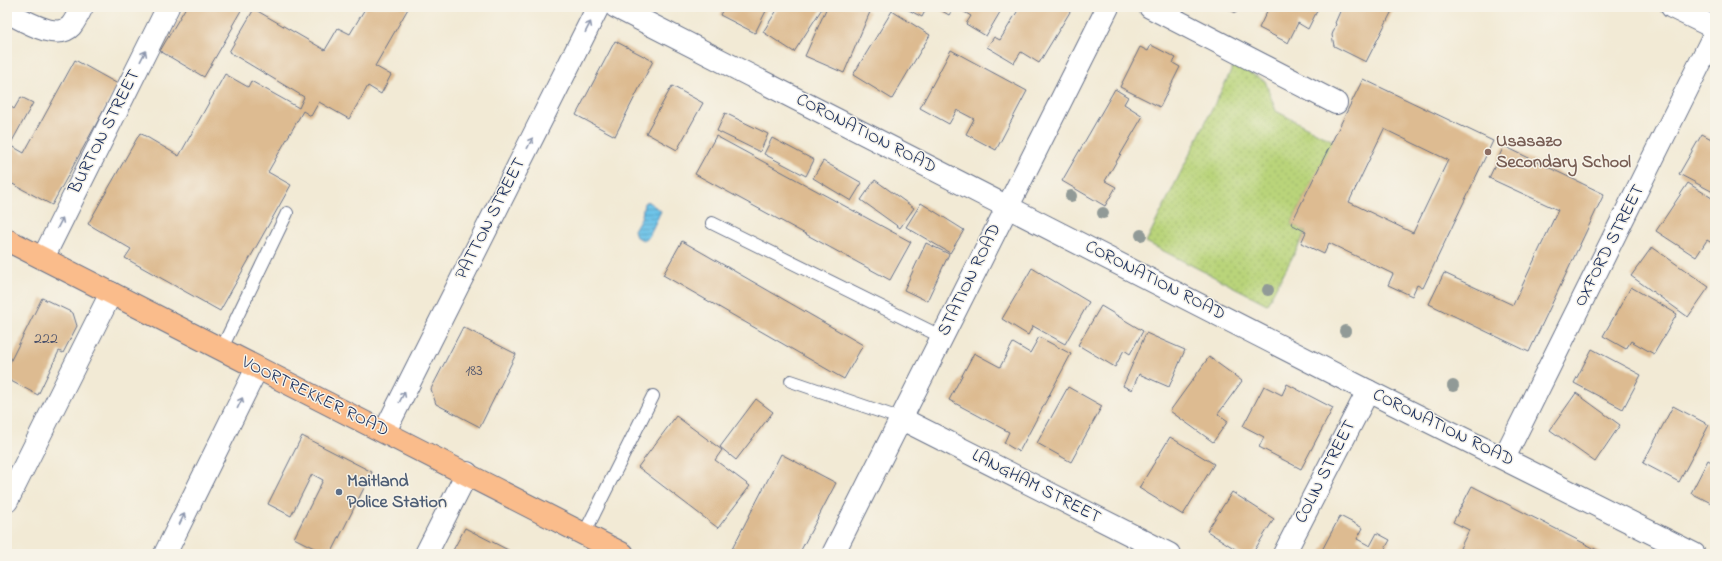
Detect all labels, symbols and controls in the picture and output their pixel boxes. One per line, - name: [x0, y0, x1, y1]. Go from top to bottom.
- one-way arrow: [585, 21, 592, 33]
- one-way arrow: [140, 51, 147, 63]
- street label: BURTON STREET: [62, 65, 147, 199]
- street label: CORONATION ROAD: [791, 87, 941, 181]
- place label: Usasazo Secondary School: [1496, 129, 1631, 177]
- one-way arrow: [527, 137, 534, 149]
- marker: Usasazo Secondary School: [1483, 147, 1493, 157]
- street label: PATTON STREET: [449, 154, 533, 284]
- street label: OXFORD STREET: [1568, 180, 1652, 312]
- one-way arrow: [57, 217, 64, 229]
- street label: STATION ROAD: [932, 219, 1008, 341]
- street label: CORONATION ROAD: [1080, 234, 1230, 328]
- house number: 222: [34, 327, 58, 351]
- street label: VOORTREKKER ROAD: [236, 350, 393, 444]
- house number: 183: [465, 359, 483, 383]
- street label: CORONATION ROAD: [1368, 382, 1518, 474]
- one-way arrow: [399, 391, 406, 403]
- one-way arrow: [237, 397, 244, 409]
- street label: COLIN STREET: [1289, 416, 1363, 528]
- street label: LANGHAM STREET: [967, 443, 1105, 531]
- place label: Maitland Police Station: [347, 469, 447, 516]
- marker: Maitland Police Station: [334, 487, 344, 497]
- one-way arrow: [179, 513, 186, 525]

